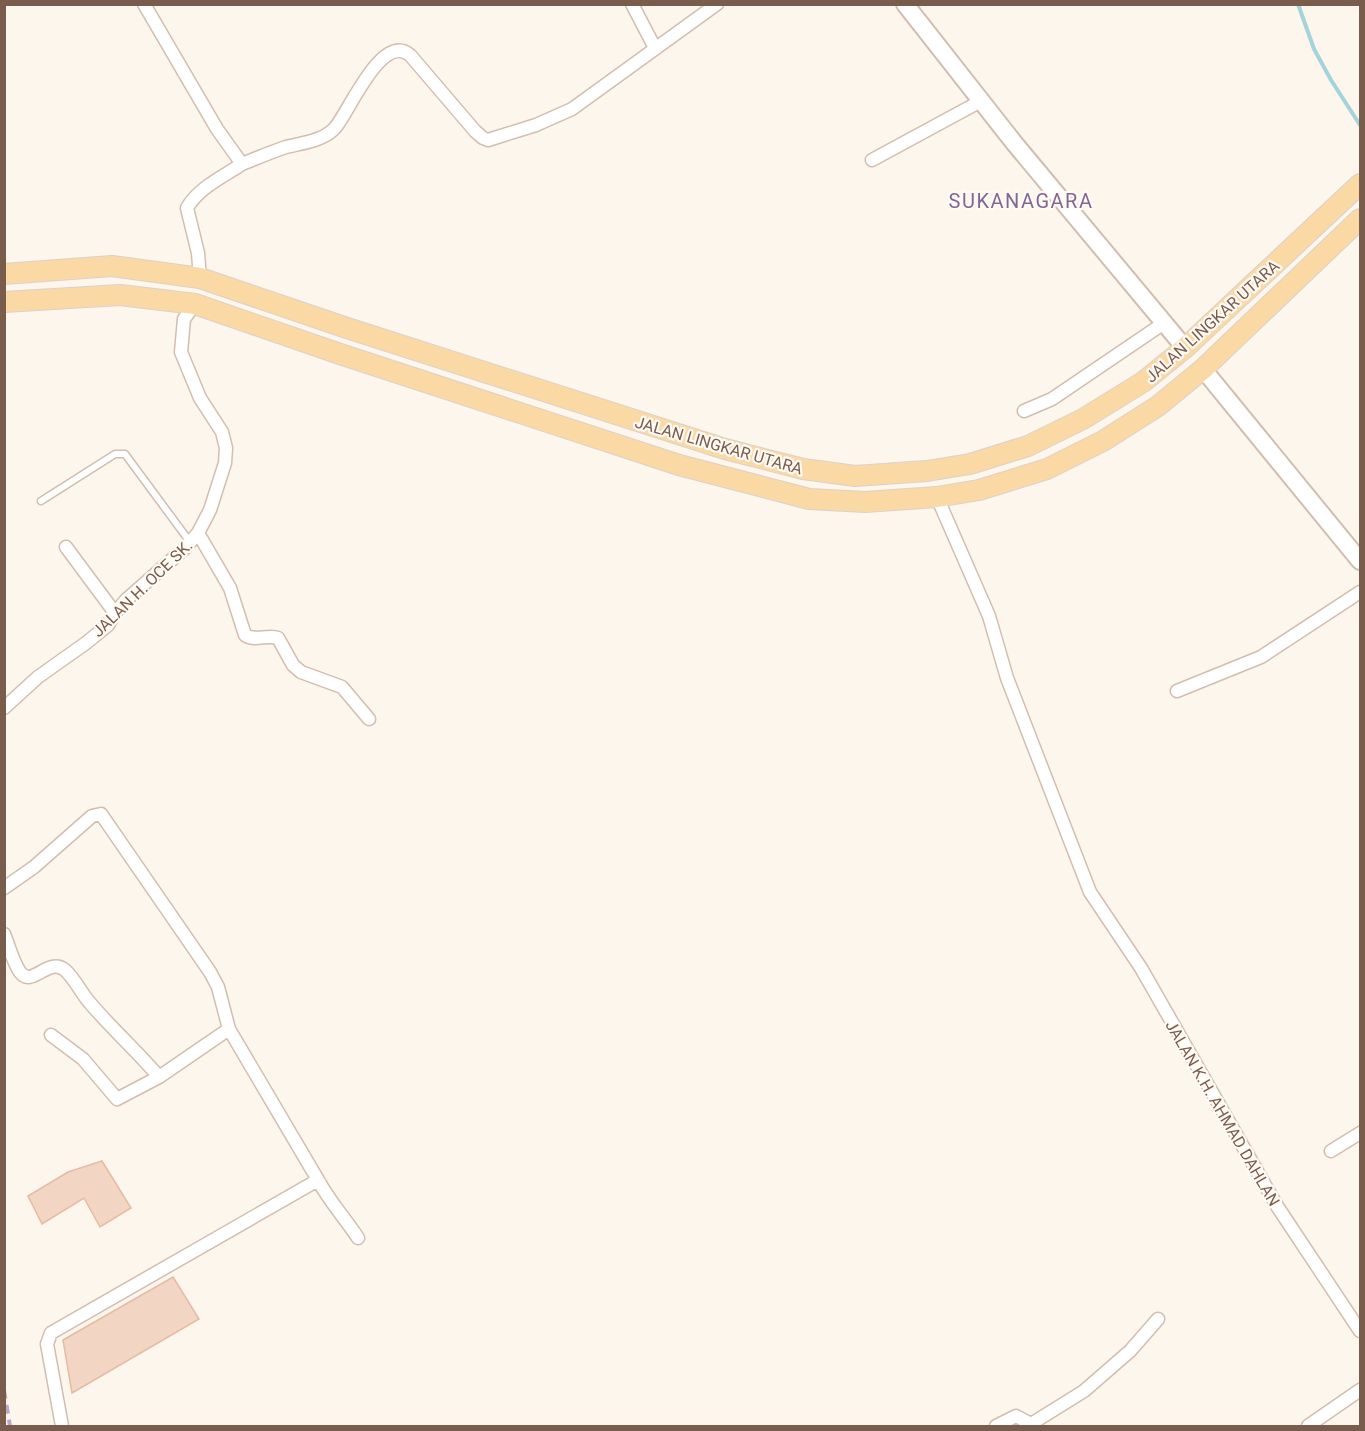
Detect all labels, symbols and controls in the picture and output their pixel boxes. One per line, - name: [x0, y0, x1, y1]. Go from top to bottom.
- district label: SUKANAGARA: [949, 189, 1093, 213]
- street label: JALAN LINGKAR UTARA: [1142, 256, 1284, 386]
- street label: JALAN LINGKAR UTARA: [633, 412, 805, 479]
- street label: JALAN H. OCE SK.: [88, 536, 196, 641]
- street label: JALAN K.H. AHMAD DAHLAN: [1162, 1017, 1284, 1209]

